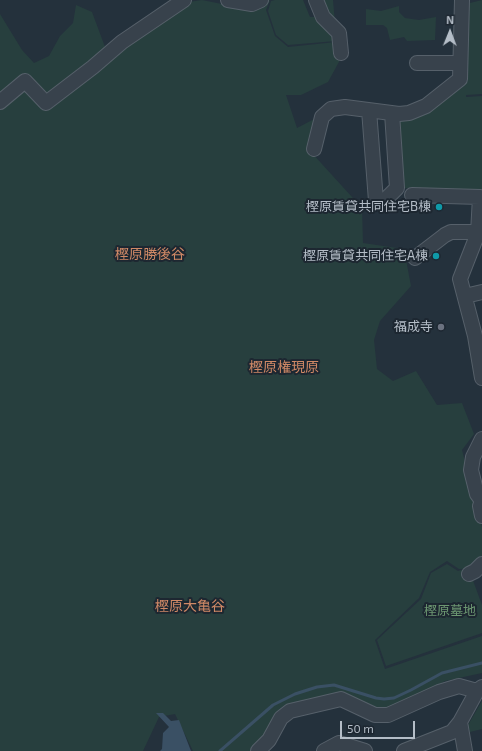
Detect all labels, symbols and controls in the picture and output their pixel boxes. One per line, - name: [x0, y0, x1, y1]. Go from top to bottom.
- north arrow: [430, 12, 470, 52]
- text: N: [446, 13, 454, 26]
- place label: 樫原賃貸共同住宅B棟: [306, 199, 431, 215]
- marker: 樫原賃貸共同住宅B棟: [434, 202, 444, 212]
- district label: 樫原勝後谷: [115, 246, 185, 262]
- place label: 樫原賃貸共同住宅A棟: [303, 248, 428, 264]
- marker: 樫原賃貸共同住宅A棟: [431, 251, 441, 261]
- place label: 福成寺: [394, 319, 433, 335]
- marker: 福成寺: [436, 322, 446, 332]
- district label: 樫原権現原: [249, 359, 319, 375]
- district label: 樫原大亀谷: [155, 598, 225, 614]
- park label: 樫原墓地: [424, 603, 476, 619]
- scale bar: [342, 713, 417, 739]
- text: 50 m: [347, 721, 374, 735]

